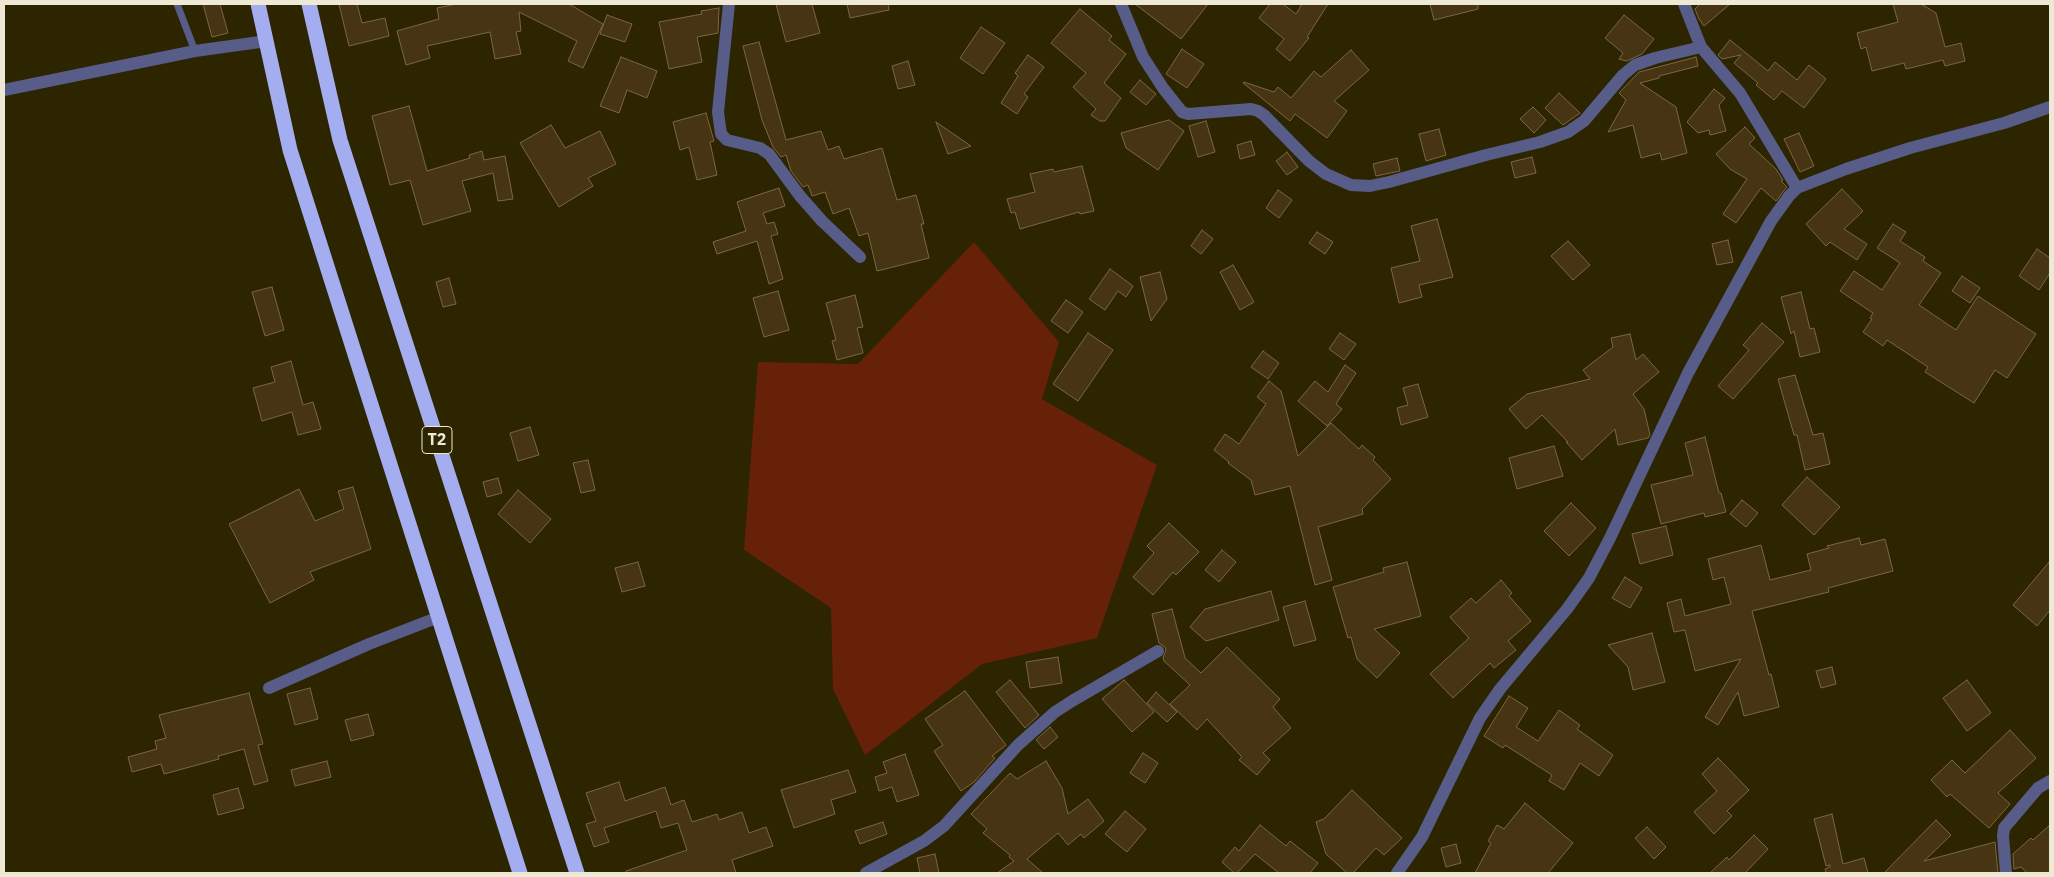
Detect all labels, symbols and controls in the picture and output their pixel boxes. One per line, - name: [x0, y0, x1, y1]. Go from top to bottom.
- road number: T2: [422, 426, 452, 454]

